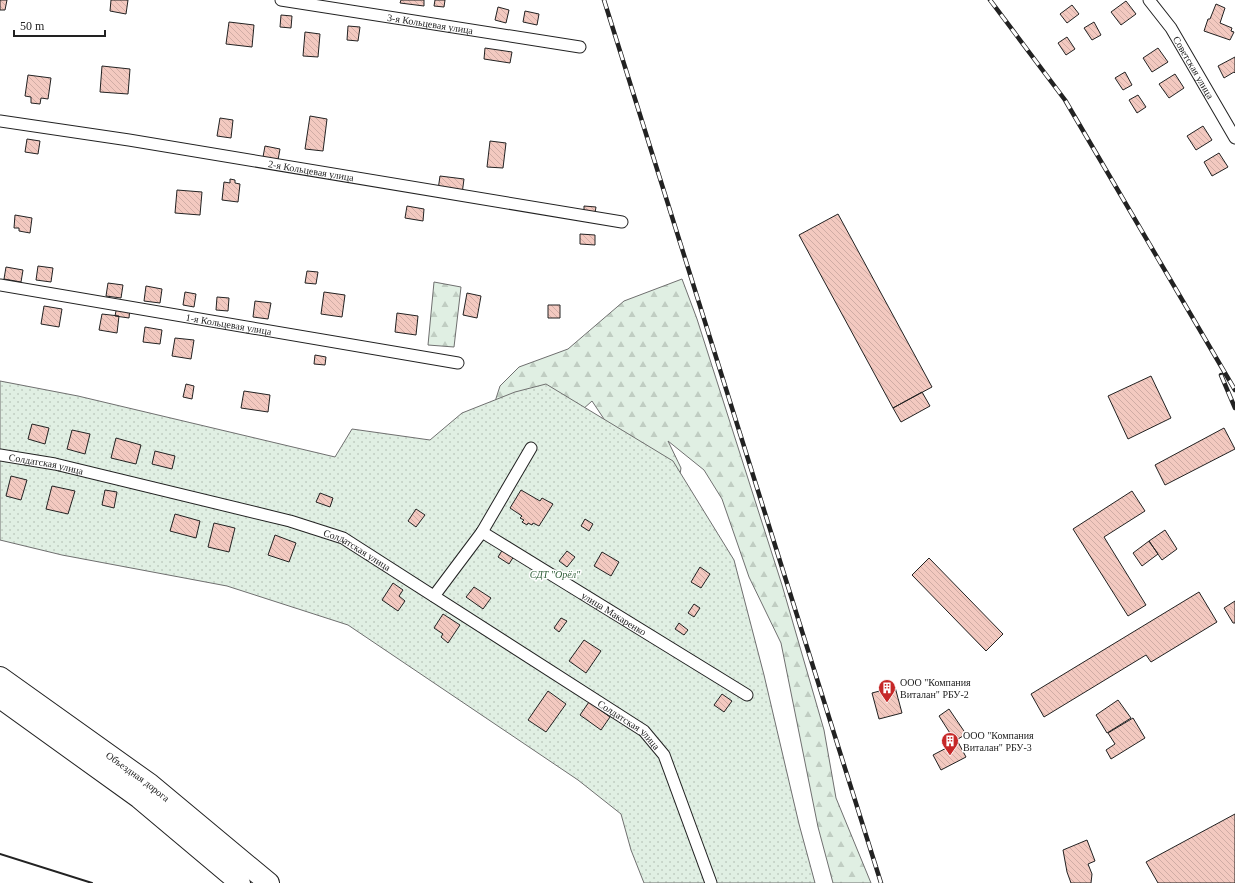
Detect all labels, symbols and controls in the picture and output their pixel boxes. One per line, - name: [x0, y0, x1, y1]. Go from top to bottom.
- street label: 3-я Кольцевая улица: [386, 11, 474, 36]
- scale bar: [14, 12, 105, 38]
- text: 50 m: [20, 19, 45, 33]
- street label: Советская улица: [1171, 34, 1217, 101]
- street label: 2-я Кольцевая улица: [267, 158, 355, 183]
- street label: 1-я Кольцевая улица: [185, 311, 273, 337]
- street label: Солдатская улица: [8, 451, 85, 476]
- street label: Солдатская улица: [322, 527, 393, 573]
- park label: СДТ "Орёл": [530, 569, 581, 580]
- street label: улица Макаренко: [580, 589, 648, 637]
- place label: ООО "Компания Виталан" РБУ-2: [900, 677, 971, 700]
- building icon: ООО "Компания Виталан" РБУ-2: [877, 678, 897, 703]
- street label: Солдатская улица: [596, 697, 663, 752]
- place label: ООО "Компания Виталан" РБУ-3: [963, 730, 1034, 753]
- building icon: ООО "Компания Виталан" РБУ-3: [940, 731, 960, 756]
- street label: Объездная дорога: [104, 749, 172, 804]

